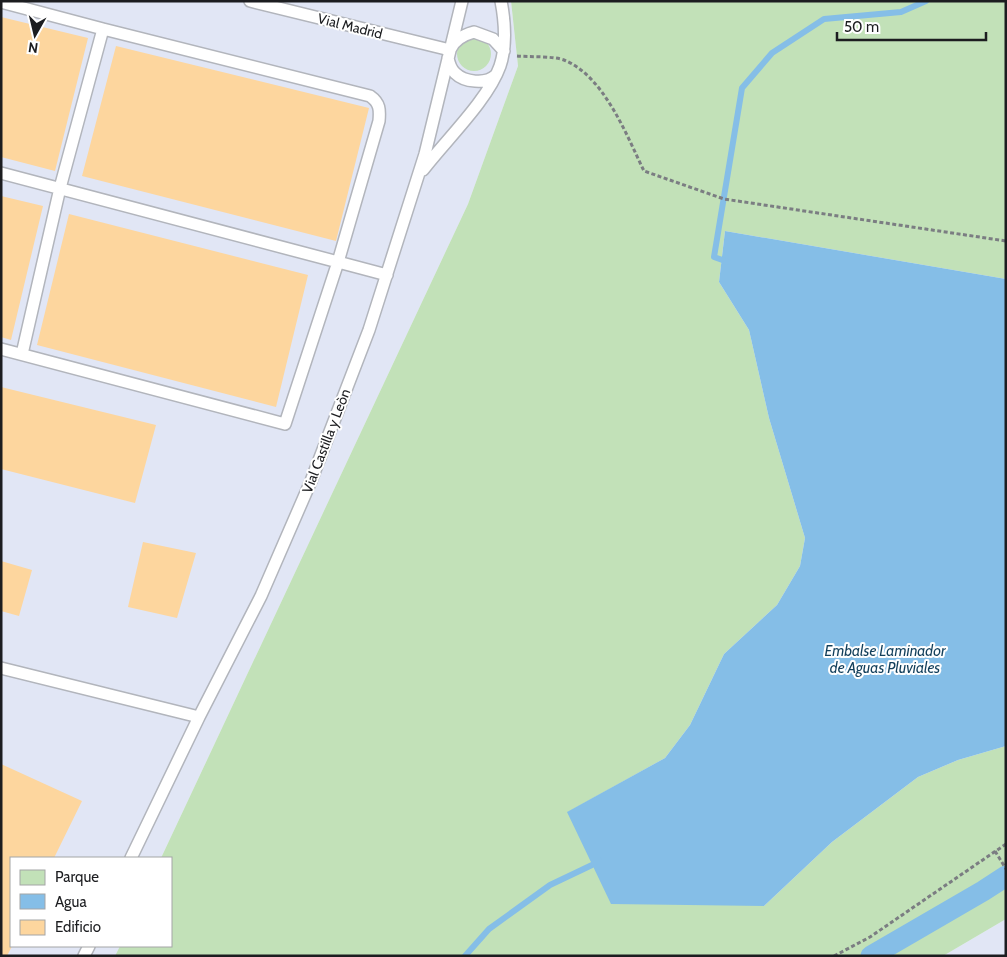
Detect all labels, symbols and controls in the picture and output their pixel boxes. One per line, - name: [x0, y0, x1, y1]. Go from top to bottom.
- street label: Vial Madrid: [316, 9, 384, 43]
- north arrow: [10, 10, 60, 60]
- scale bar: [837, 10, 986, 42]
- text: 50 m: [844, 18, 879, 36]
- text: N: [27, 38, 39, 57]
- street label: Vial Castilla y Leòn: [298, 386, 354, 496]
- water label: Embalse Laminador de Aguas Pluviales: [824, 642, 947, 677]
- legend: [10, 857, 172, 947]
- text: Parque: [55, 868, 99, 886]
- text: Agua: [55, 893, 87, 911]
- text: Edificio: [55, 918, 101, 936]

